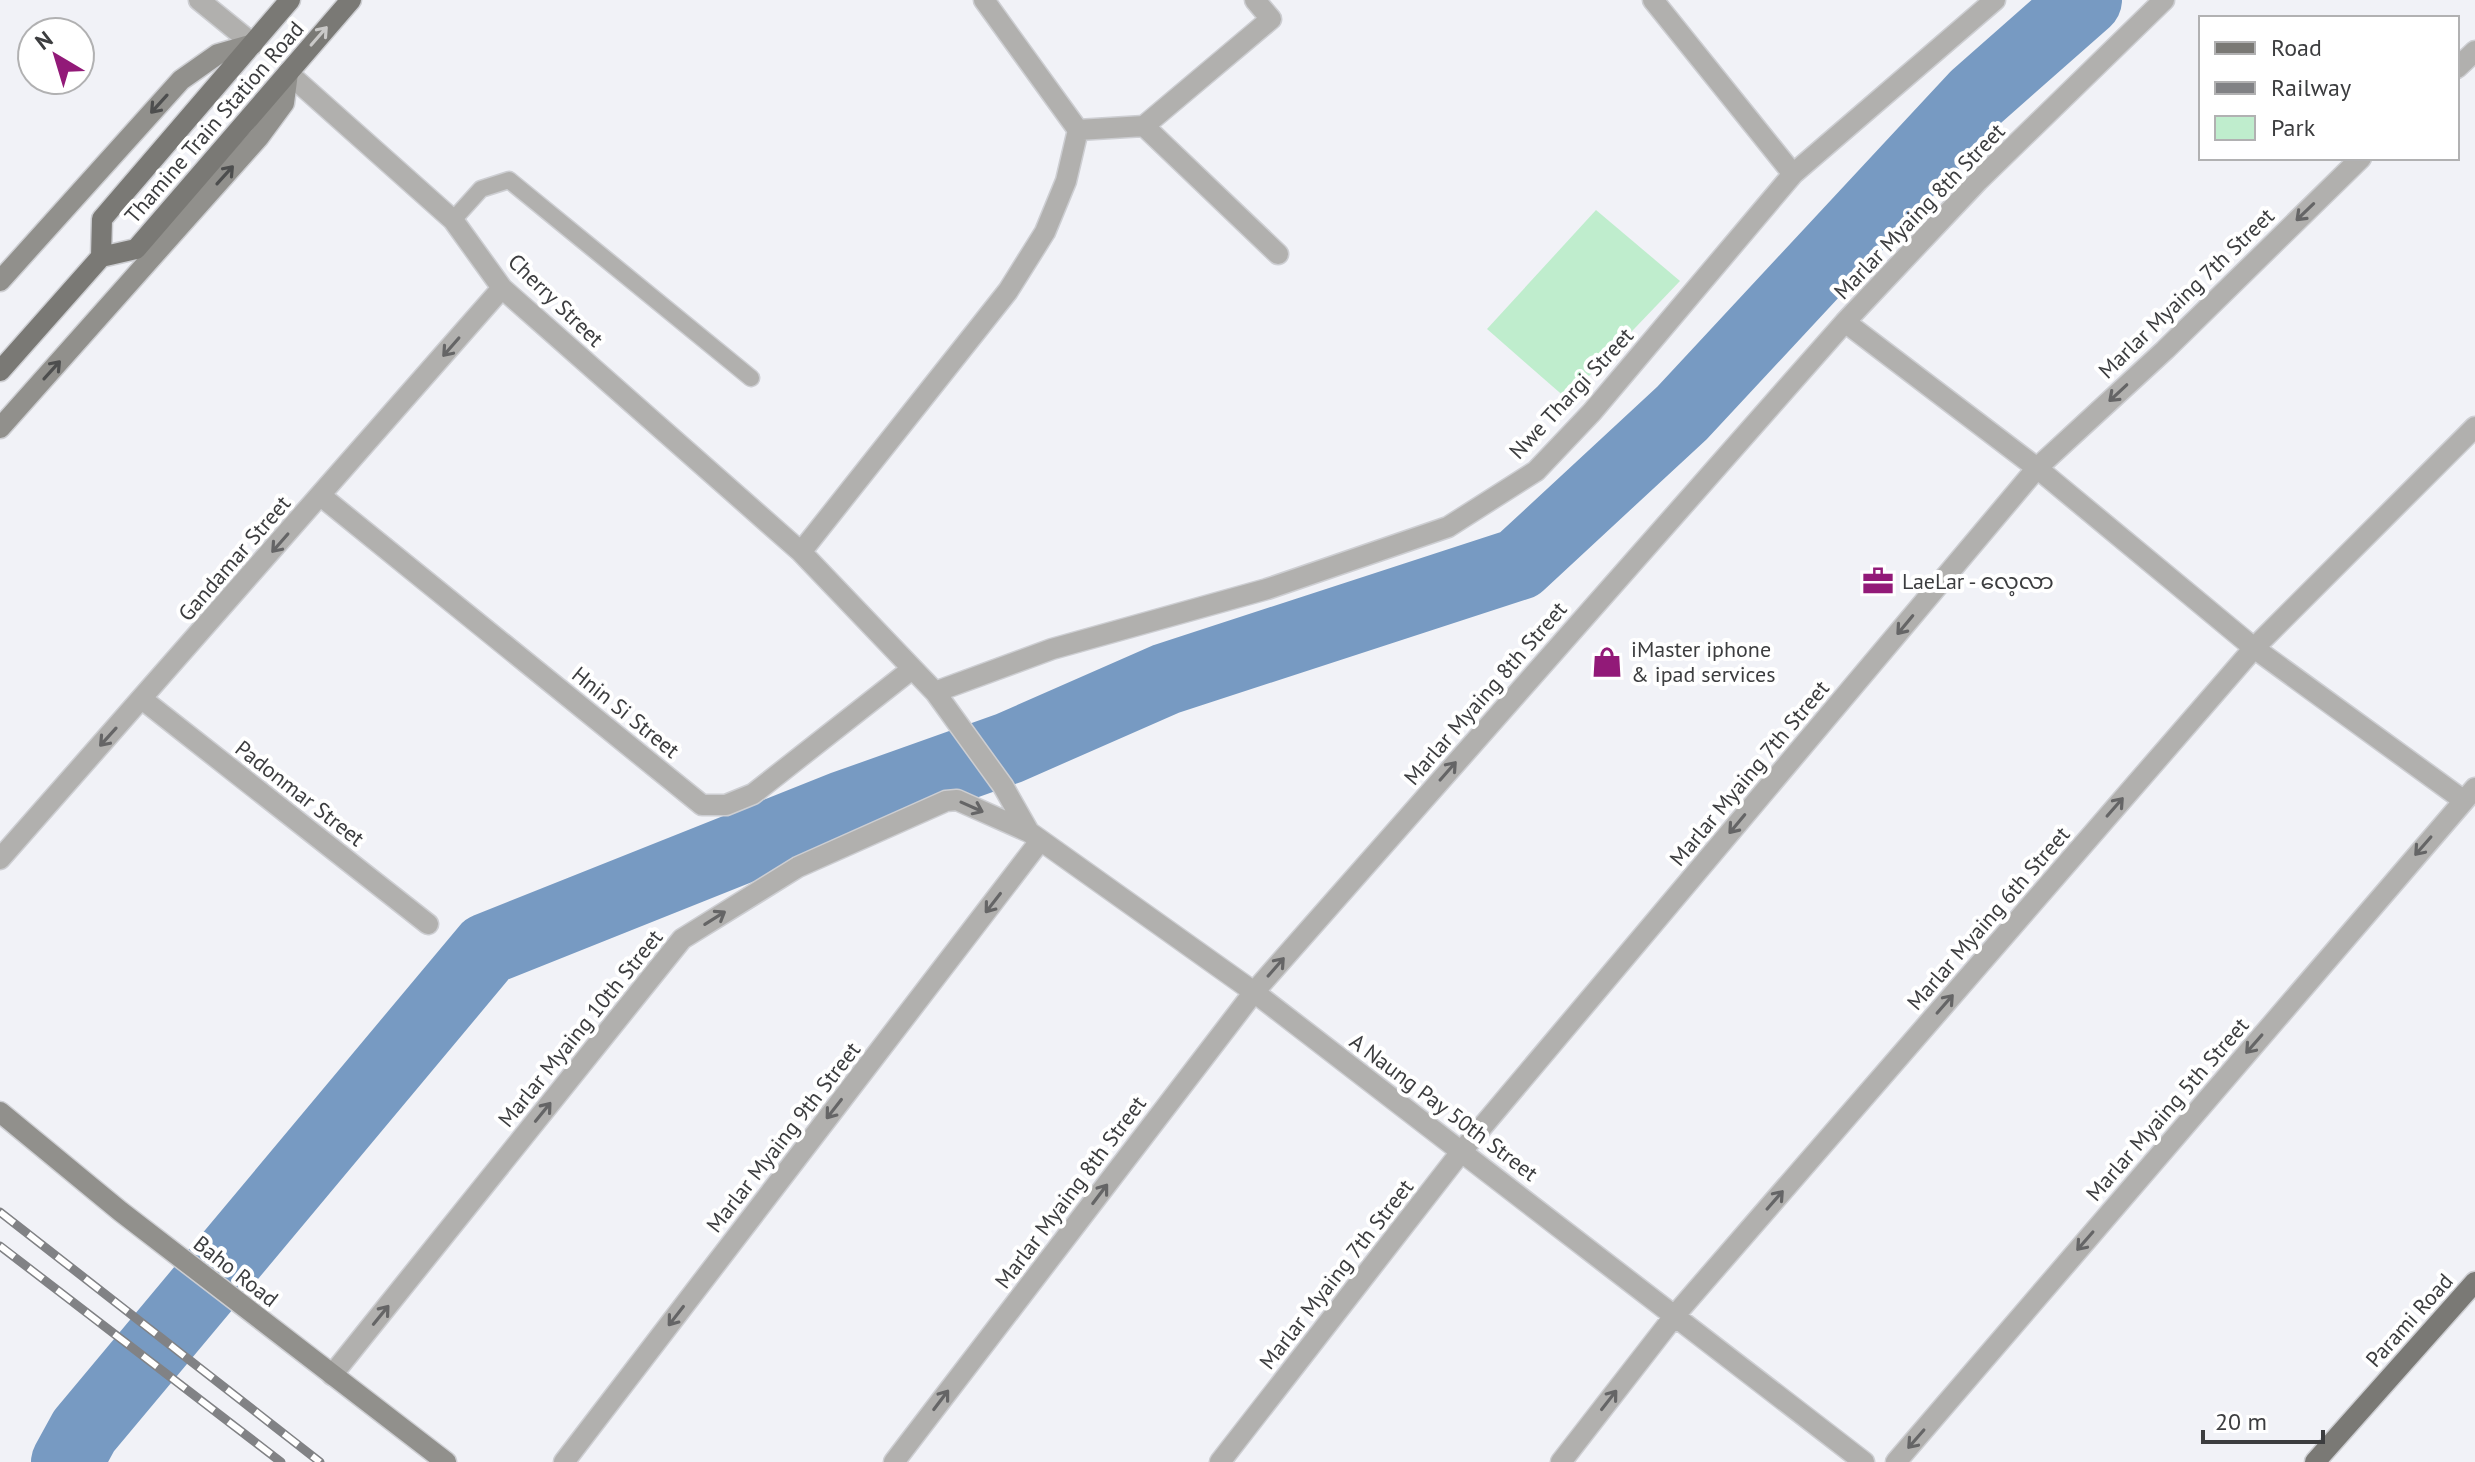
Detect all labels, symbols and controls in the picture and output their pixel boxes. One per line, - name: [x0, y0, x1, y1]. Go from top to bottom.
- street label: Thamine Train Station Road: [118, 15, 310, 229]
- north arrow: [16, 16, 96, 96]
- legend: [2199, 16, 2459, 160]
- text: N: [29, 25, 58, 56]
- one-way arrow: [310, 27, 328, 47]
- text: Road: [2271, 32, 2322, 63]
- text: Railway: [2271, 72, 2351, 103]
- one-way arrow: [150, 94, 168, 114]
- text: Park: [2271, 112, 2316, 143]
- street label: Marlar Myaing 8th Street: [1828, 117, 2011, 305]
- one-way arrow: [215, 166, 233, 186]
- street label: Marlar Myaing 7th Street: [2092, 201, 2280, 384]
- one-way arrow: [2295, 202, 2315, 220]
- street label: Cherry Street: [502, 247, 610, 353]
- street label: Nwe Thargi Street: [1503, 321, 1639, 465]
- one-way arrow: [442, 336, 460, 356]
- one-way arrow: [43, 360, 61, 380]
- one-way arrow: [2109, 384, 2129, 402]
- street label: Gandamar Street: [172, 489, 297, 627]
- one-way arrow: [271, 532, 289, 552]
- office icon: LaeLar - လေ့လာ: [1861, 564, 1895, 598]
- place label: LaeLar - လေ့လာ: [1902, 567, 2054, 597]
- street label: Marlar Myaing 8th Street: [1398, 595, 1573, 791]
- one-way arrow: [1896, 615, 1914, 635]
- place label: iMaster iphone & ipad services: [1631, 635, 1775, 688]
- shop icon: iMaster iphone & ipad services: [1590, 645, 1624, 679]
- street label: Hnin Si Street: [567, 660, 686, 764]
- street label: Marlar Myaing 7th Street: [1663, 674, 1835, 872]
- one-way arrow: [99, 727, 117, 747]
- street label: Padonmar Street: [230, 734, 371, 853]
- one-way arrow: [1439, 762, 1457, 782]
- one-way arrow: [2106, 798, 2124, 818]
- one-way arrow: [960, 801, 984, 816]
- one-way arrow: [1728, 813, 1746, 834]
- street label: Marlar Myaing 6th Street: [1901, 820, 2076, 1016]
- one-way arrow: [2414, 835, 2432, 856]
- one-way arrow: [984, 892, 1001, 913]
- one-way arrow: [703, 910, 725, 927]
- street label: Marlar Myaing 10th Street: [492, 923, 669, 1132]
- one-way arrow: [1267, 957, 1285, 977]
- one-way arrow: [1936, 994, 1954, 1014]
- street label: Marlar Myaing 5th Street: [2080, 1011, 2255, 1207]
- street label: A Naung Pay 50th Street: [1344, 1027, 1544, 1187]
- one-way arrow: [2245, 1033, 2263, 1053]
- street label: Marlar Myaing 9th Street: [700, 1036, 866, 1238]
- street label: Marlar Myaing 8th Street: [988, 1090, 1152, 1294]
- one-way arrow: [826, 1098, 843, 1120]
- one-way arrow: [534, 1101, 552, 1122]
- street label: Marlar Myaing 7th Street: [1253, 1173, 1419, 1375]
- one-way arrow: [1091, 1184, 1108, 1205]
- one-way arrow: [1766, 1191, 1784, 1211]
- street label: Baho Road: [188, 1229, 284, 1313]
- one-way arrow: [2076, 1230, 2094, 1251]
- street label: Parami Road: [2359, 1267, 2459, 1373]
- one-way arrow: [668, 1304, 685, 1326]
- one-way arrow: [372, 1305, 390, 1326]
- one-way arrow: [933, 1390, 950, 1411]
- one-way arrow: [1600, 1390, 1618, 1411]
- scale bar: [2203, 1394, 2323, 1444]
- text: 20 m: [2215, 1406, 2267, 1437]
- one-way arrow: [1907, 1428, 1925, 1448]

